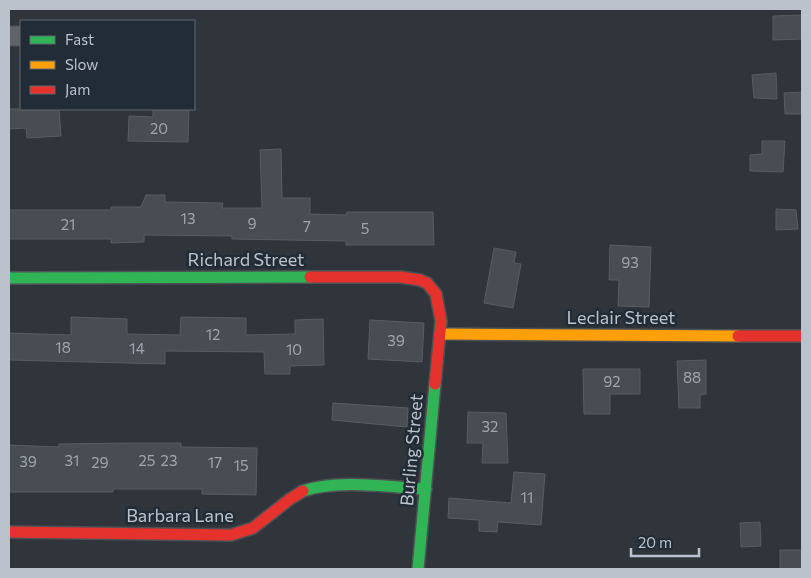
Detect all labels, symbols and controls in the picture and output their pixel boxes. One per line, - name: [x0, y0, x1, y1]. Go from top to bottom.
- legend: [20, 20, 195, 110]
- text: Fast: [65, 30, 94, 48]
- text: Slow: [65, 55, 98, 73]
- text: Jam: [65, 80, 90, 98]
- house number: 20: [150, 119, 168, 137]
- house number: 13: [181, 209, 195, 227]
- house number: 9: [247, 214, 257, 232]
- house number: 21: [61, 215, 75, 233]
- house number: 7: [303, 217, 311, 235]
- house number: 5: [361, 219, 369, 237]
- street label: Richard Street: [188, 248, 304, 270]
- house number: 93: [621, 253, 639, 271]
- street label: Leclair Street: [567, 306, 675, 328]
- house number: 12: [206, 325, 220, 343]
- house number: 39: [387, 331, 405, 349]
- house number: 18: [55, 338, 71, 356]
- house number: 14: [129, 339, 145, 357]
- house number: 10: [286, 340, 302, 358]
- house number: 88: [683, 368, 701, 386]
- house number: 92: [603, 372, 621, 390]
- street label: Burling Street: [395, 393, 427, 507]
- house number: 32: [482, 417, 498, 435]
- house number: 31: [65, 451, 79, 469]
- house number: 25: [139, 451, 155, 469]
- house number: 23: [161, 451, 177, 469]
- house number: 39: [19, 452, 37, 470]
- house number: 29: [91, 453, 109, 471]
- house number: 17: [208, 453, 222, 471]
- house number: 15: [233, 456, 249, 474]
- house number: 11: [521, 488, 533, 506]
- street label: Barbara Lane: [126, 504, 234, 526]
- scale bar: [631, 526, 698, 558]
- text: 20 m: [638, 533, 672, 551]

